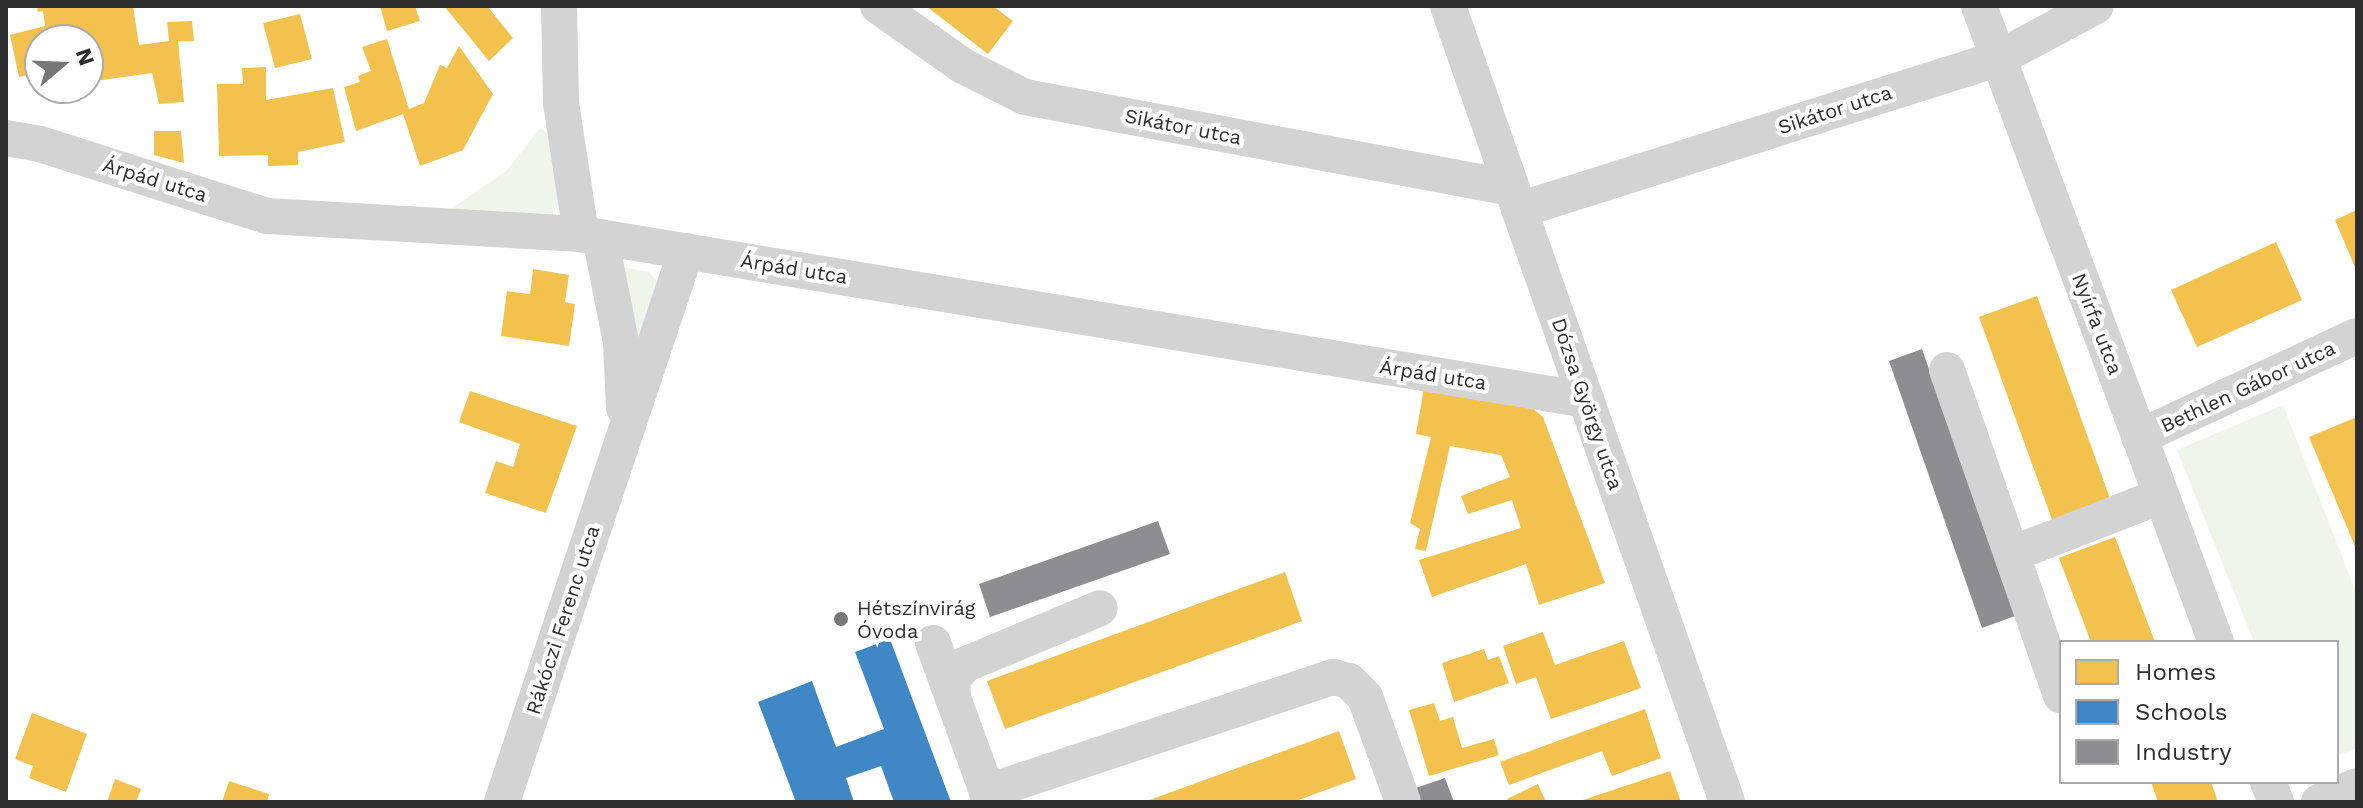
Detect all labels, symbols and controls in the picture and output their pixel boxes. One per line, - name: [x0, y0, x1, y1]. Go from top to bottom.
- north arrow: [24, 24, 104, 104]
- text: N: [71, 45, 100, 68]
- street label: Sikátor utca: [1775, 80, 1895, 140]
- street label: Sikátor utca: [1122, 104, 1244, 150]
- street label: Árpád utca: [100, 153, 210, 207]
- street label: Árpád utca: [739, 249, 849, 289]
- street label: Nyírfa utca: [2067, 270, 2127, 378]
- street label: Dózsa György utca: [1546, 315, 1628, 493]
- street label: Bethlen Gábor utca: [2157, 336, 2339, 438]
- street label: Árpád utca: [1378, 355, 1488, 395]
- street label: Rákóczi Ferenc utca: [521, 522, 605, 718]
- place label: Hétszínvirág Óvoda: [857, 596, 975, 643]
- marker: Hétszínvirág Óvoda: [832, 610, 850, 628]
- legend: [2059, 640, 2339, 784]
- text: Homes: [2135, 658, 2216, 686]
- text: Schools: [2135, 698, 2227, 726]
- text: Industry: [2135, 738, 2232, 766]

